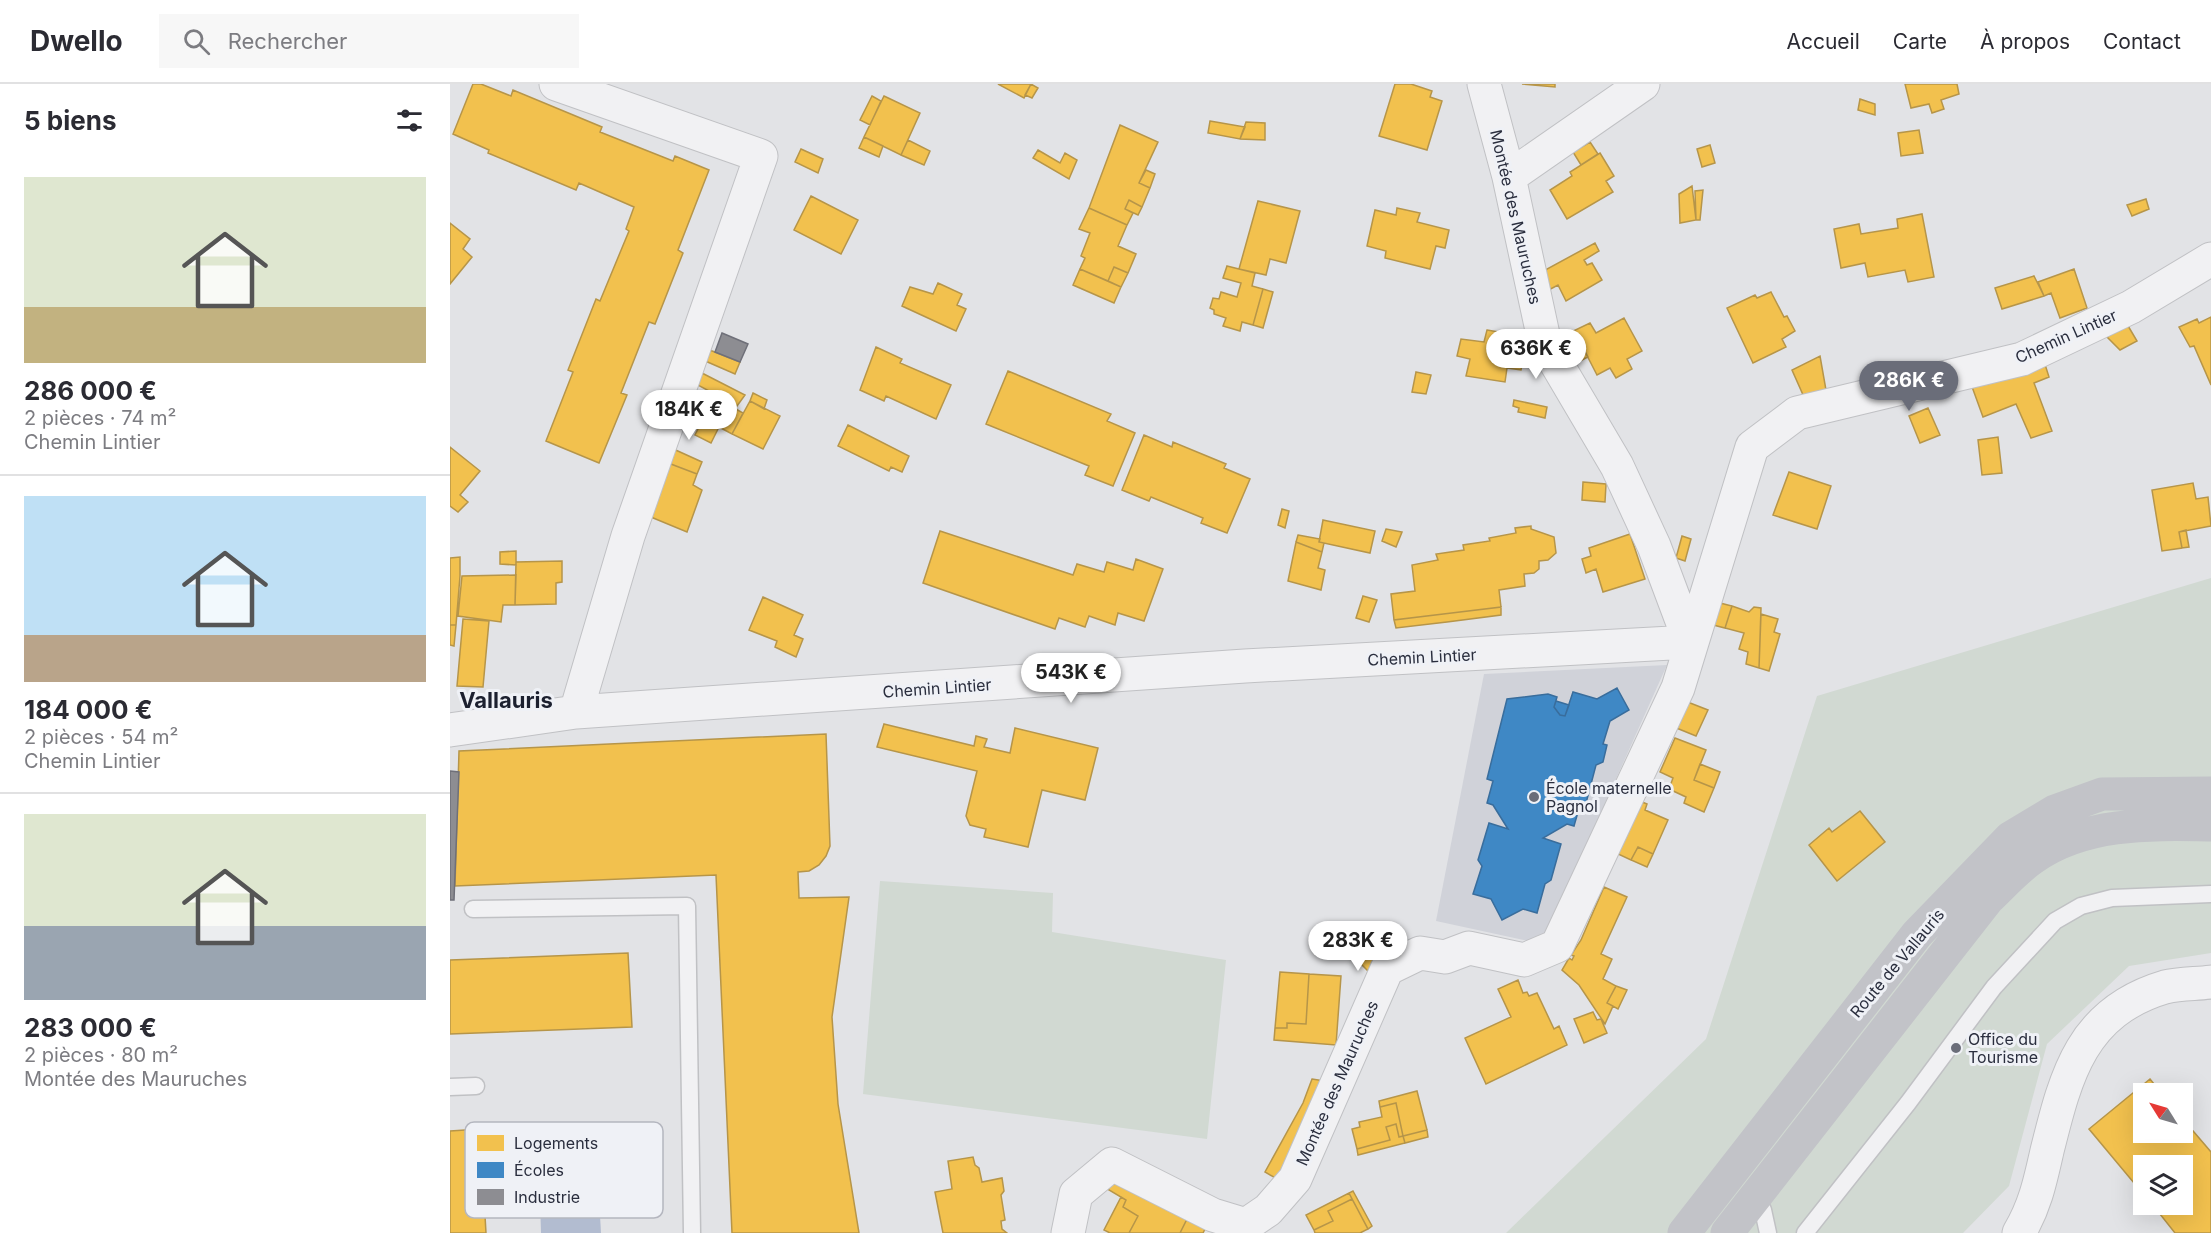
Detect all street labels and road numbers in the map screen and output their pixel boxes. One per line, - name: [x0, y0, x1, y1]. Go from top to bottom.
- street label: Montée des Mauruches: [1486, 128, 1546, 306]
- street label: Chemin Lintier: [2012, 305, 2120, 367]
- street label: Chemin Lintier: [1367, 644, 1477, 670]
- street label: Chemin Lintier: [882, 674, 992, 702]
- street label: Route de Vallauris: [1846, 905, 1948, 1021]
- street label: Montée des Mauruches: [1292, 997, 1382, 1169]

